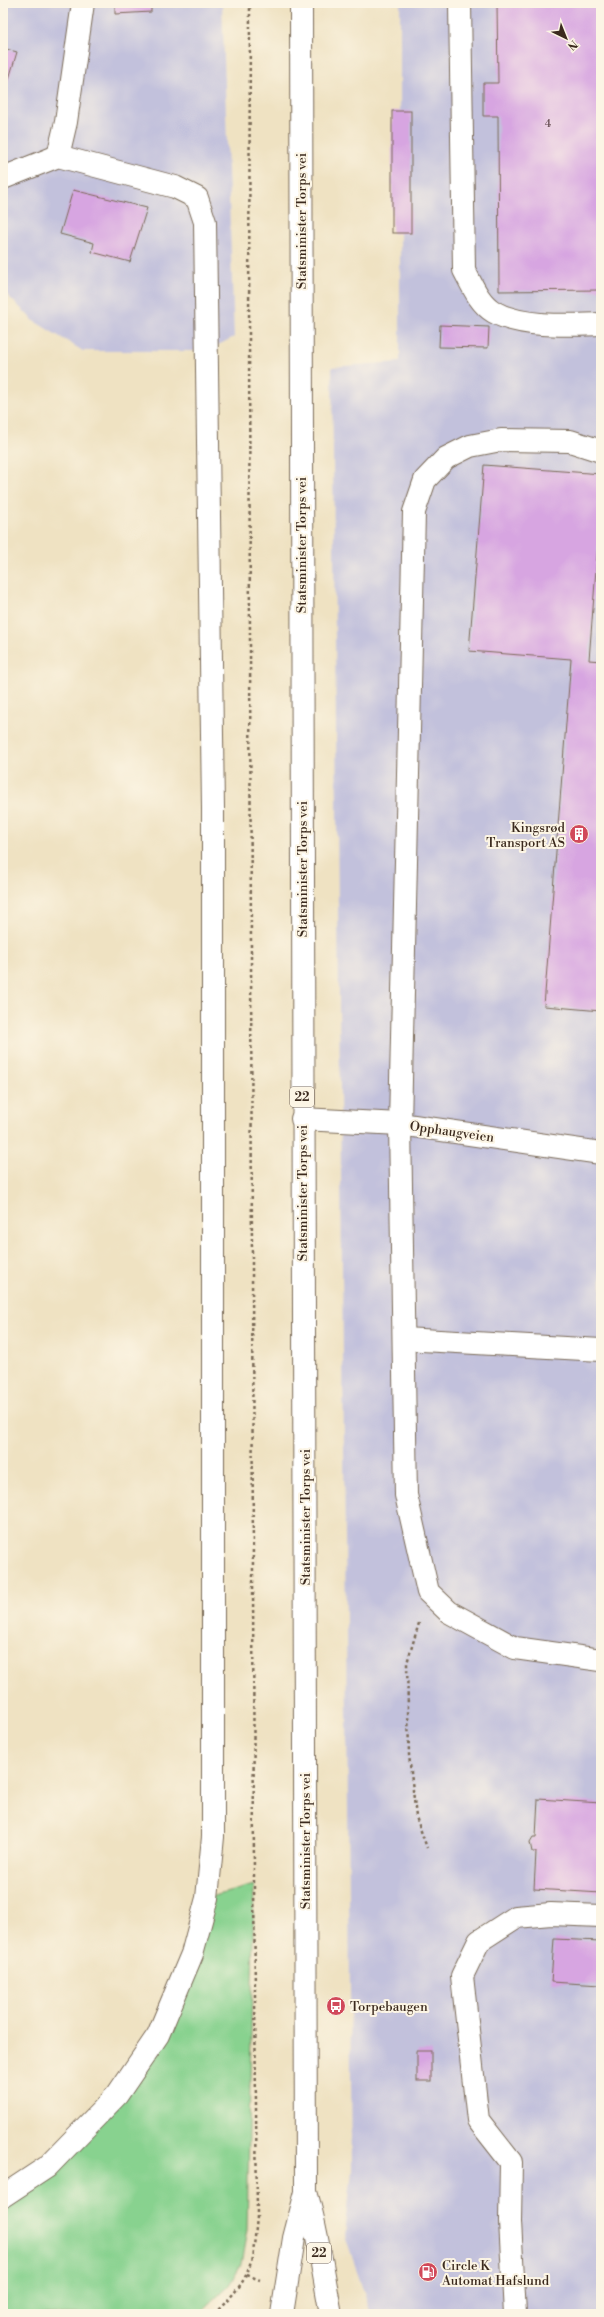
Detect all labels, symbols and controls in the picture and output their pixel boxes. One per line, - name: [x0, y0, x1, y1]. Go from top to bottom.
- north arrow: [546, 18, 586, 58]
- text: N: [564, 36, 580, 53]
- house number: 4: [545, 117, 552, 131]
- street label: Statsminister Torps vei: [294, 153, 310, 289]
- street label: Statsminister Torps vei: [294, 477, 310, 613]
- street label: Statsminister Torps vei: [295, 801, 311, 937]
- place label: Kingsrød Transport AS: [486, 820, 566, 851]
- building icon: Kingsrød Transport AS: [568, 823, 590, 845]
- road number: 22: [290, 1087, 314, 1107]
- street label: Opphaugveien: [409, 1118, 495, 1146]
- street label: Statsminister Torps vei: [295, 1125, 311, 1261]
- street label: Statsminister Torps vei: [298, 1449, 314, 1585]
- street label: Statsminister Torps vei: [298, 1773, 314, 1909]
- bus stop icon: Torpebaugen: [325, 1995, 347, 2017]
- place label: Torpebaugen: [350, 1999, 428, 2015]
- road number: 22: [307, 2243, 331, 2263]
- place label: Circle K Automat Hafslund: [441, 2258, 550, 2289]
- fuel station icon: Circle K Automat Hafslund: [417, 2261, 439, 2283]

